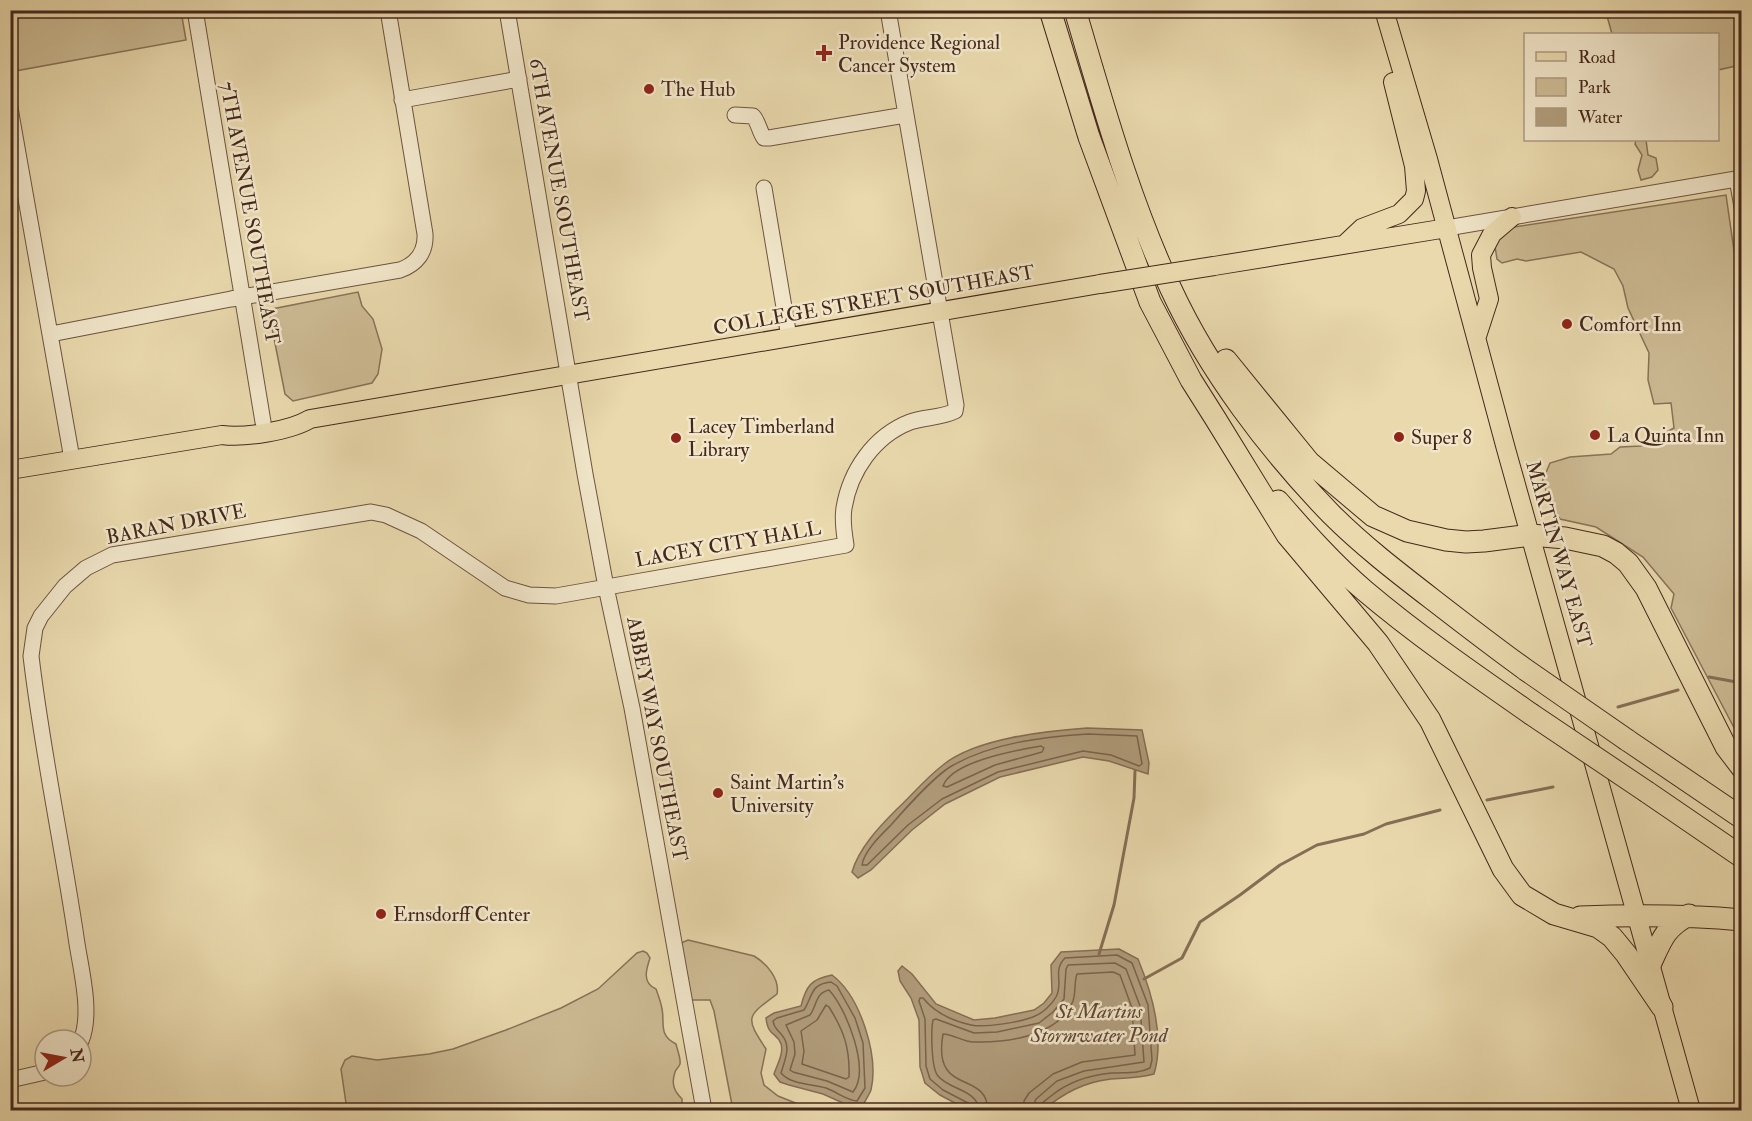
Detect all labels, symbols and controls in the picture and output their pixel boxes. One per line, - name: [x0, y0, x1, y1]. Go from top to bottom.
- place label: Providence Regional Cancer System: [838, 30, 1000, 78]
- legend: [1524, 33, 1719, 141]
- marker: Providence Regional Cancer System: [815, 44, 833, 62]
- text: Road: [1578, 46, 1616, 69]
- street label: 6TH AVENUE SOUTHEAST: [523, 56, 595, 324]
- text: Park: [1578, 76, 1611, 99]
- place label: The Hub: [661, 77, 735, 102]
- street label: 7TH AVENUE SOUTHEAST: [215, 80, 285, 346]
- marker: The Hub: [642, 82, 656, 96]
- text: Water: [1577, 106, 1622, 129]
- street label: COLLEGE STREET SOUTHEAST: [711, 259, 1037, 341]
- place label: Comfort Inn: [1579, 312, 1682, 337]
- marker: Comfort Inn: [1560, 317, 1574, 331]
- place label: Lacey Timberland Library: [688, 414, 835, 462]
- place label: La Quinta Inn: [1607, 423, 1724, 448]
- place label: Super 8: [1411, 425, 1472, 451]
- marker: La Quinta Inn: [1588, 428, 1602, 442]
- marker: Super 8: [1392, 430, 1406, 444]
- marker: Lacey Timberland Library: [669, 431, 683, 445]
- street label: MARTIN WAY EAST: [1520, 458, 1598, 650]
- street label: BARAN DRIVE: [104, 498, 248, 550]
- street label: LACEY CITY HALL: [633, 515, 823, 573]
- street label: ABBEY WAY SOUTHEAST: [621, 614, 693, 864]
- place label: Saint Martin's University: [730, 770, 844, 818]
- marker: Saint Martin's University: [711, 786, 725, 800]
- place label: Ernsdorff Center: [393, 902, 531, 927]
- marker: Ernsdorff Center: [374, 907, 388, 921]
- water label: St Martins Stormwater Pond: [1029, 998, 1169, 1049]
- north arrow: [33, 1028, 93, 1088]
- text: N: [66, 1046, 88, 1065]

